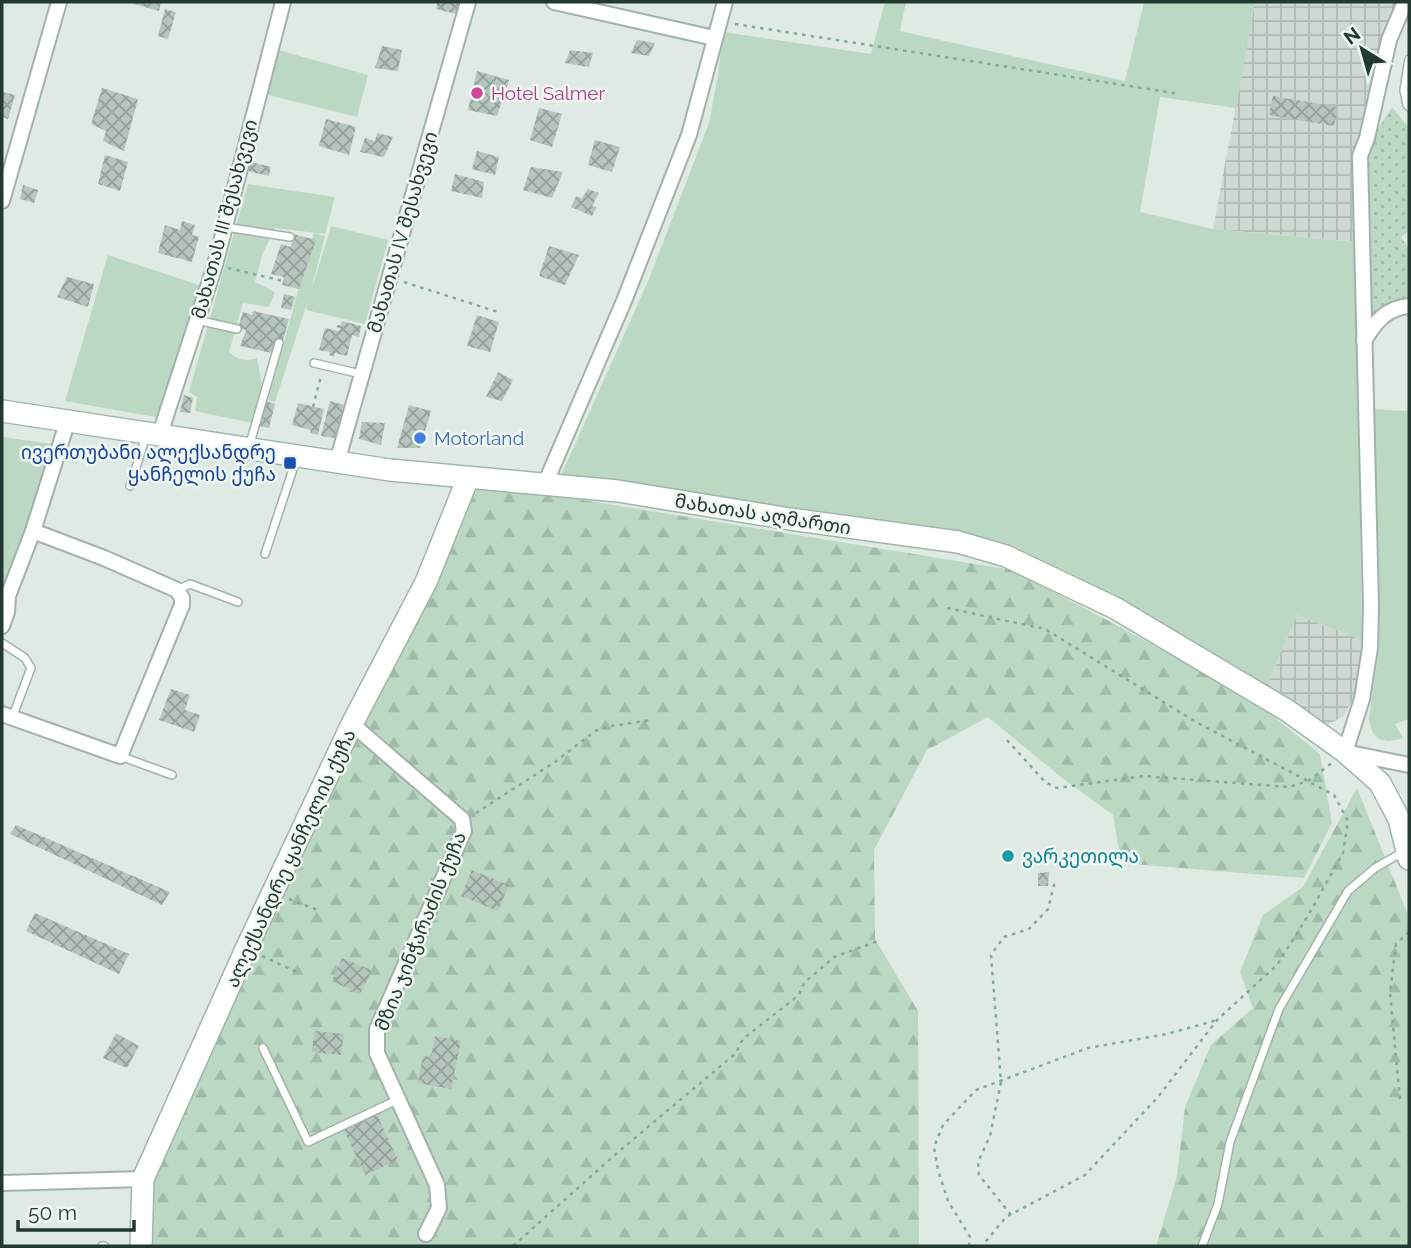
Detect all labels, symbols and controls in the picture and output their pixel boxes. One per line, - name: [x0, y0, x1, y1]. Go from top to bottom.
- north arrow: [1327, 14, 1397, 84]
- text: N: [1339, 22, 1364, 49]
- place label: Hotel Salmer: [491, 82, 605, 104]
- marker: Hotel Salmer: [469, 85, 485, 101]
- street label: მახათას III შესახვევი: [187, 117, 262, 321]
- street label: მახათას IV შესახვევი: [363, 129, 442, 336]
- place label: Motorland: [434, 427, 524, 449]
- marker: Motorland: [412, 430, 428, 446]
- place label: ივერთუბანი ალექსანდრე ყანჩელის ქუჩა: [21, 441, 276, 487]
- marker: ივერთუბანი ალექსანდრე ყანჩელის ქუჩა: [282, 455, 298, 471]
- street label: მახათას აღმართი: [673, 489, 853, 541]
- street label: ალექსანდრე ყანჩელის ქუჩა: [220, 725, 361, 992]
- street label: მზია ჯინჭარაძის ქუჩა: [370, 828, 471, 1034]
- place label: ვარკეთილა: [1022, 845, 1139, 869]
- marker: ვარკეთილა: [1000, 848, 1016, 864]
- scale bar: [18, 1188, 133, 1232]
- text: 50 m: [28, 1200, 77, 1225]

